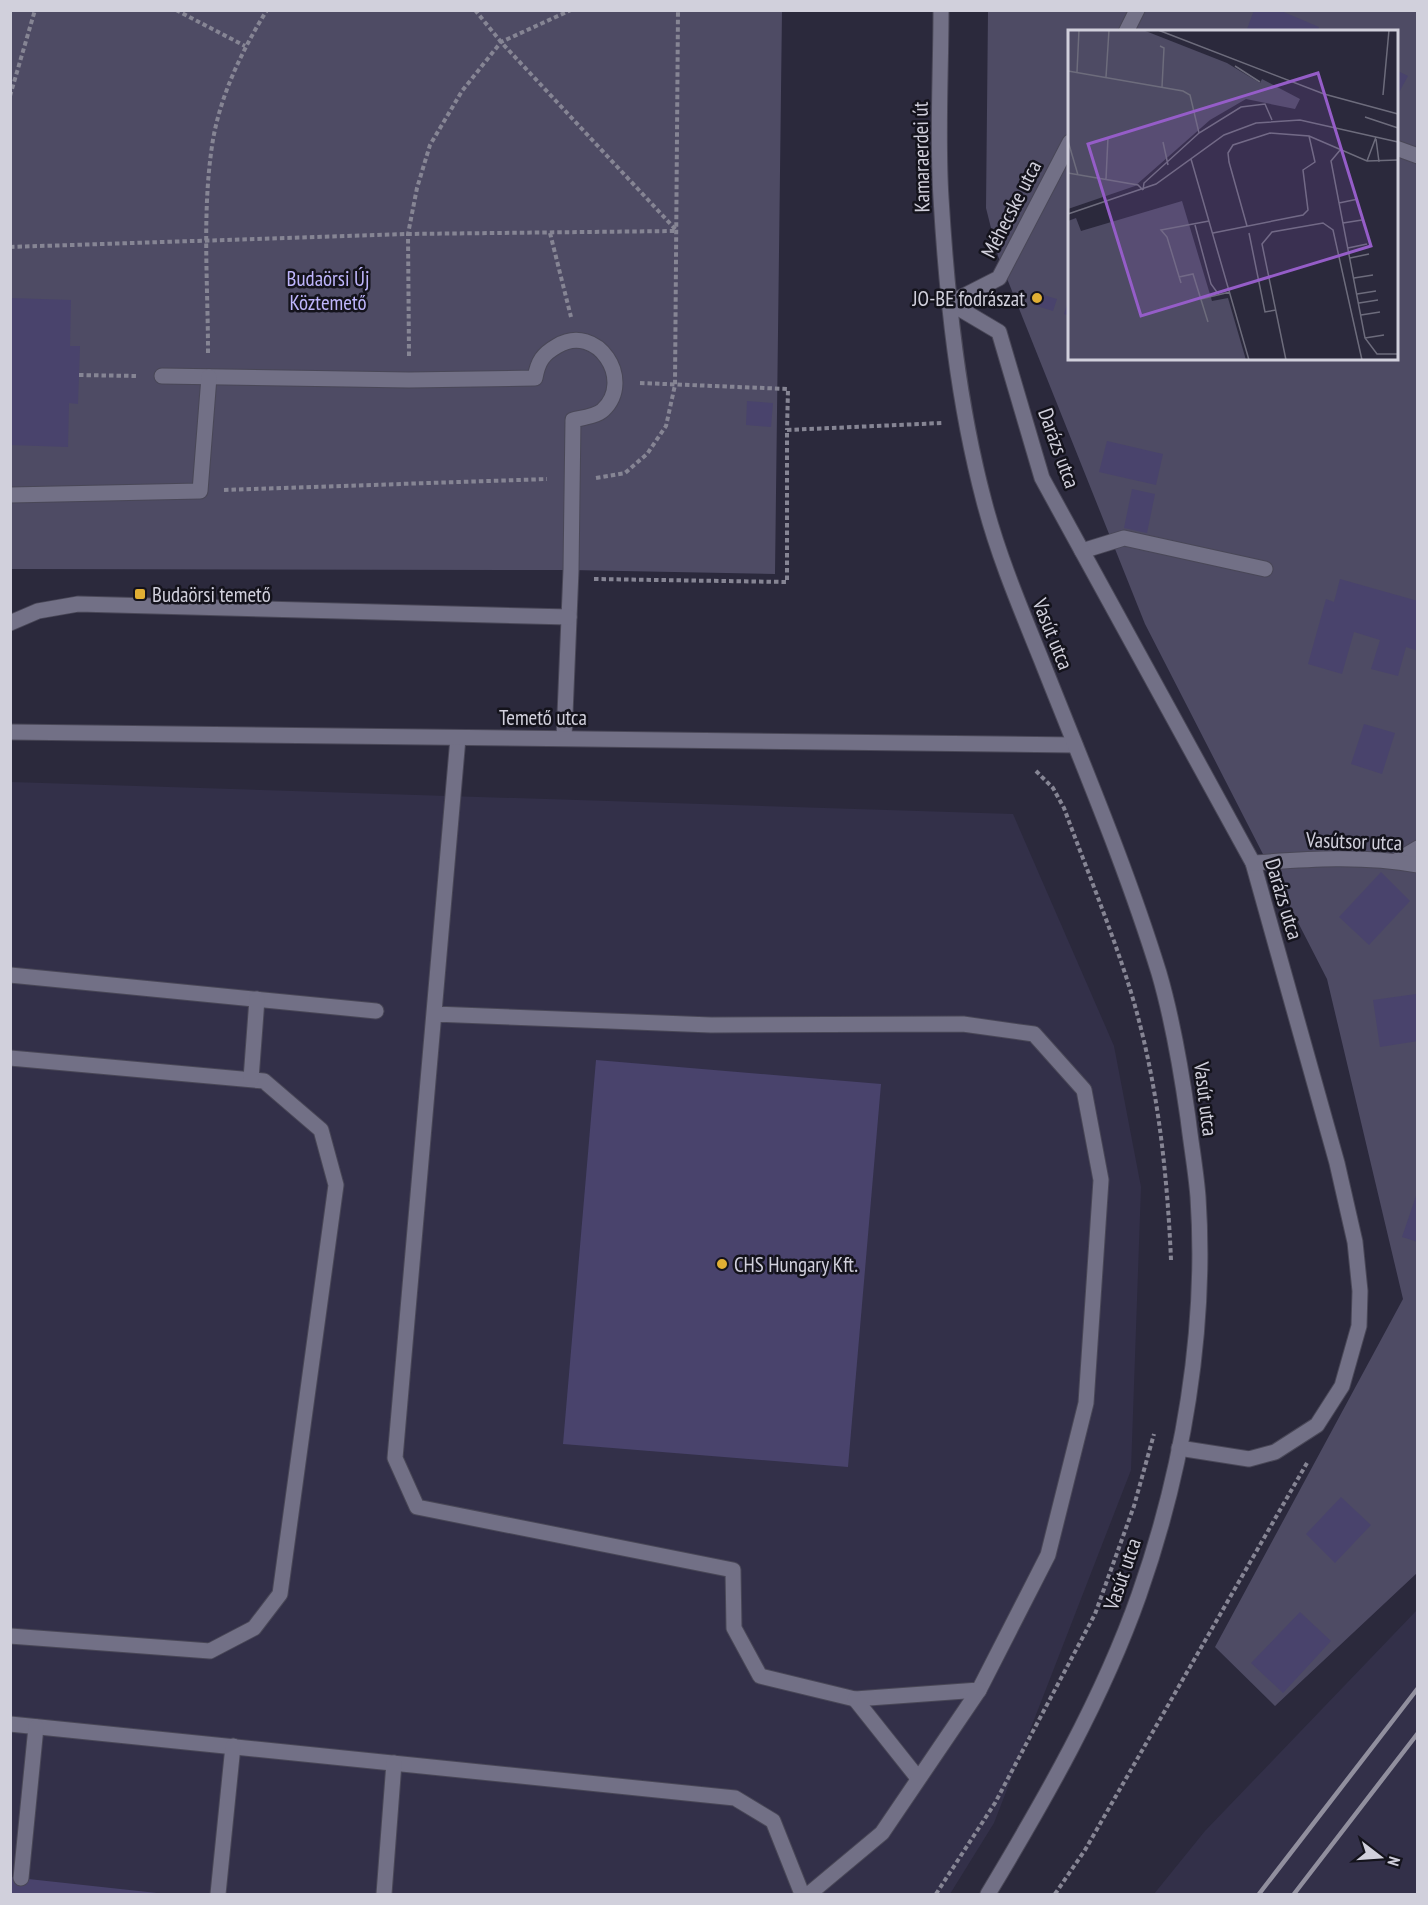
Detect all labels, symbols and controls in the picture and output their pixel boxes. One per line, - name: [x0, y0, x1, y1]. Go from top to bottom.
- inset map: [1068, 30, 1398, 360]
- street label: Kamaraerdei út: [907, 101, 935, 213]
- street label: Méhecske utca: [975, 156, 1047, 262]
- park label: Budaörsi Új Köztemető: [287, 265, 369, 316]
- place label: JO-BE fodrászat: [912, 285, 1025, 312]
- marker: JO-BE fodrászat: [1030, 291, 1044, 305]
- street label: Darázs utca: [1032, 404, 1086, 492]
- place label: Budaörsi temető: [152, 581, 271, 608]
- marker: Budaörsi temető: [133, 587, 147, 601]
- street label: Vasút utca: [1026, 594, 1079, 674]
- street label: Temető utca: [499, 704, 587, 731]
- street label: Vasútsor utca: [1304, 826, 1403, 856]
- street label: Darázs utca: [1259, 855, 1309, 943]
- street label: Vasút utca: [1188, 1059, 1224, 1138]
- place label: CHS Hungary Kft.: [734, 1251, 858, 1278]
- marker: CHS Hungary Kft.: [715, 1257, 729, 1271]
- street label: Vasút utca: [1097, 1534, 1147, 1614]
- north arrow: [1350, 1827, 1410, 1887]
- text: N: [1384, 1854, 1405, 1868]

